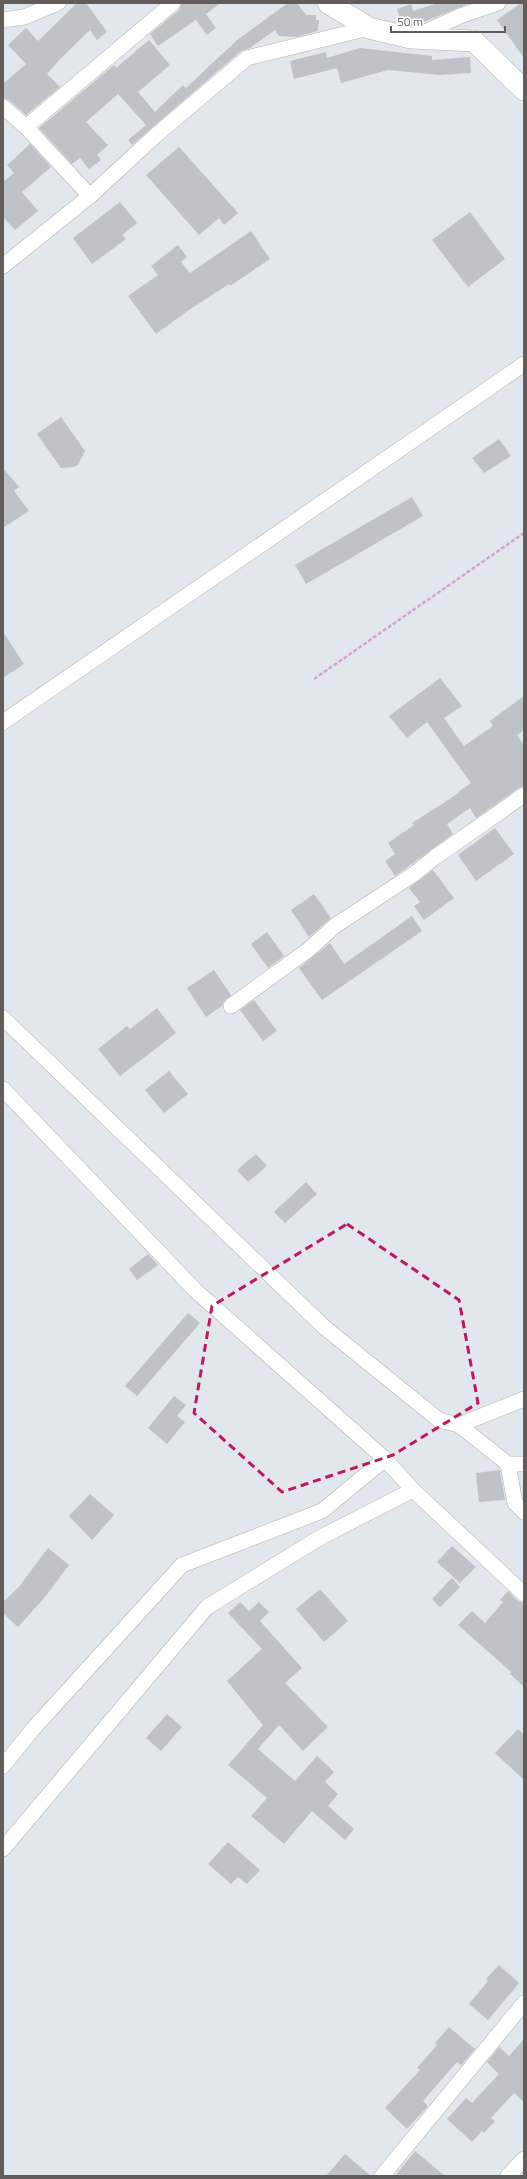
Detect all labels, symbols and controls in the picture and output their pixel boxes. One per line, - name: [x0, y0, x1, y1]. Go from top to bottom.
- scale bar: [391, 8, 505, 34]
- text: 50 m: [397, 12, 423, 31]

